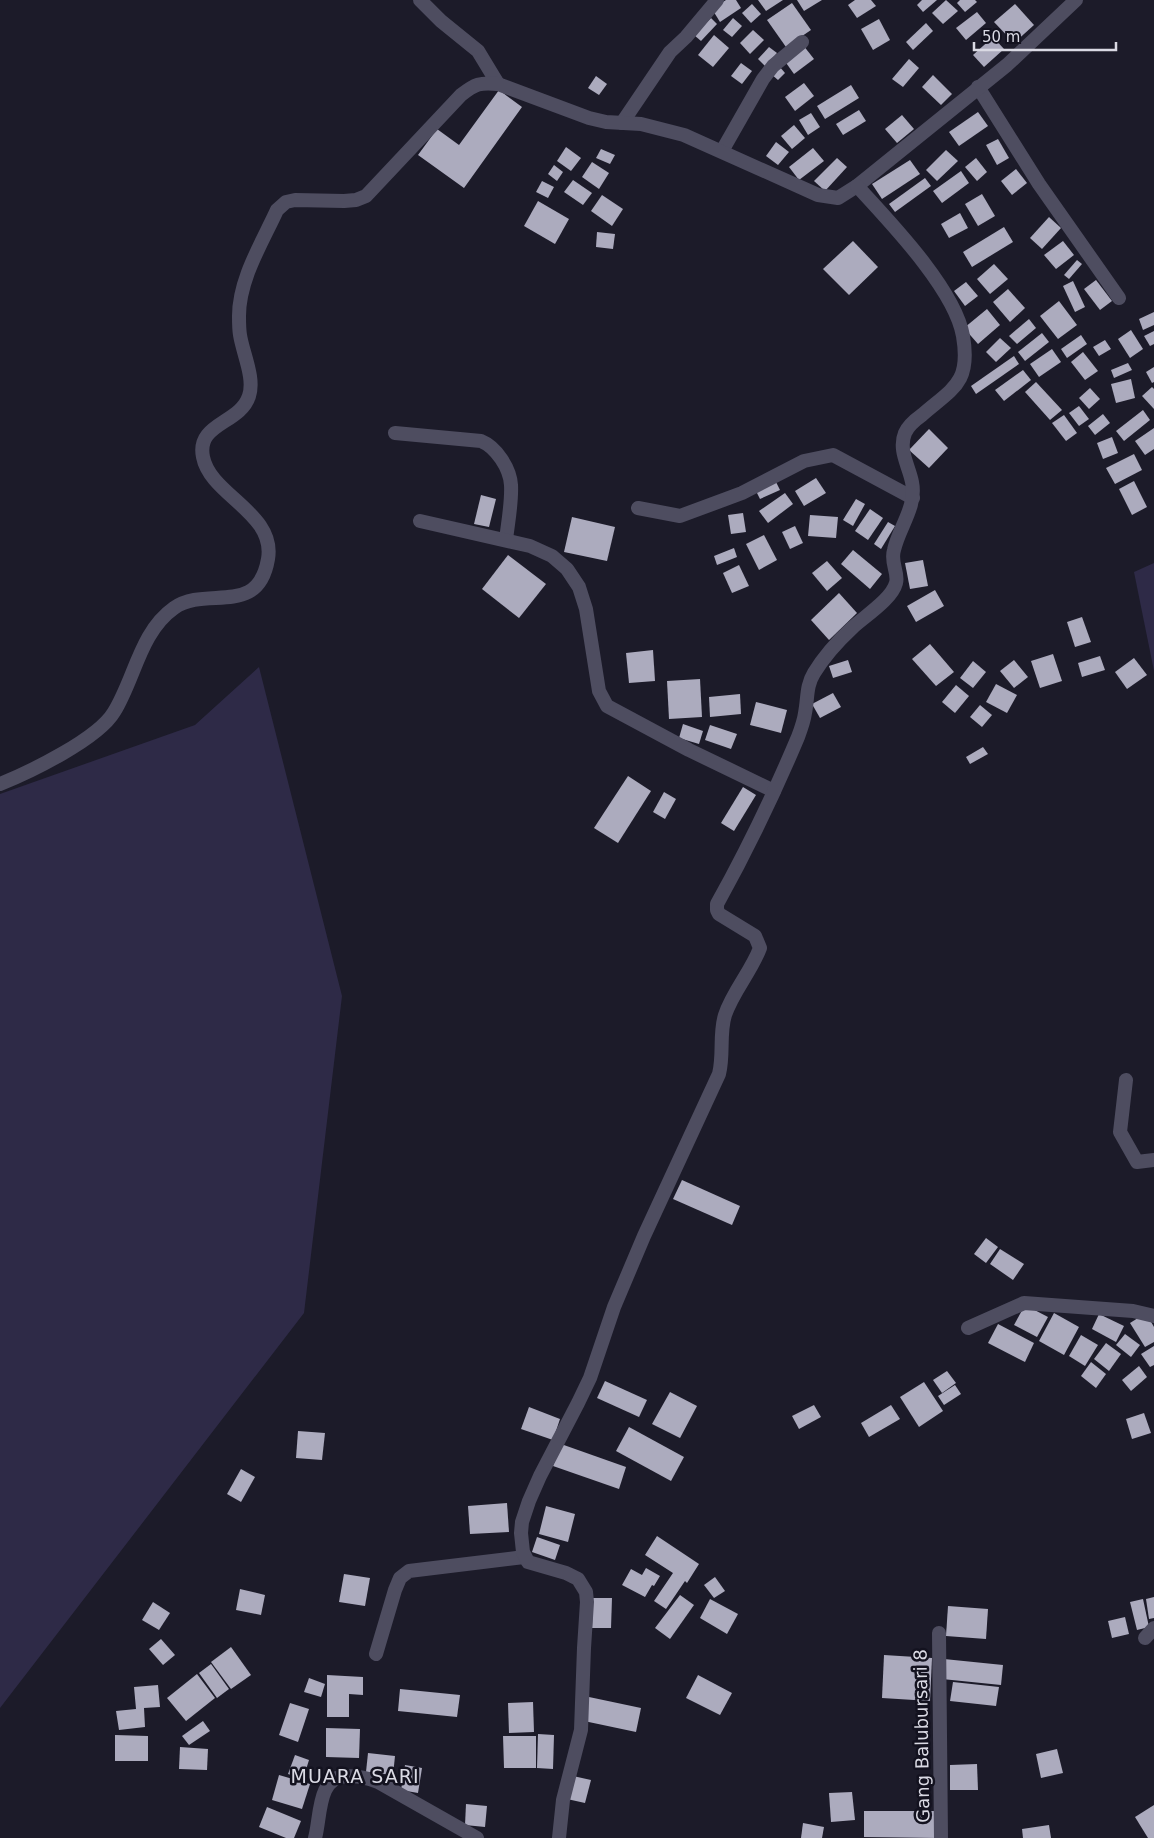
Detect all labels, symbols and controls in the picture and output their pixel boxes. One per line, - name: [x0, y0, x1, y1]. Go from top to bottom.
- scale bar: [974, 20, 1116, 52]
- text: 50 m: [982, 28, 1020, 46]
- street label: Gang Balubursari 8: [909, 1649, 934, 1823]
- district label: MUARA SARI: [291, 1765, 419, 1787]

